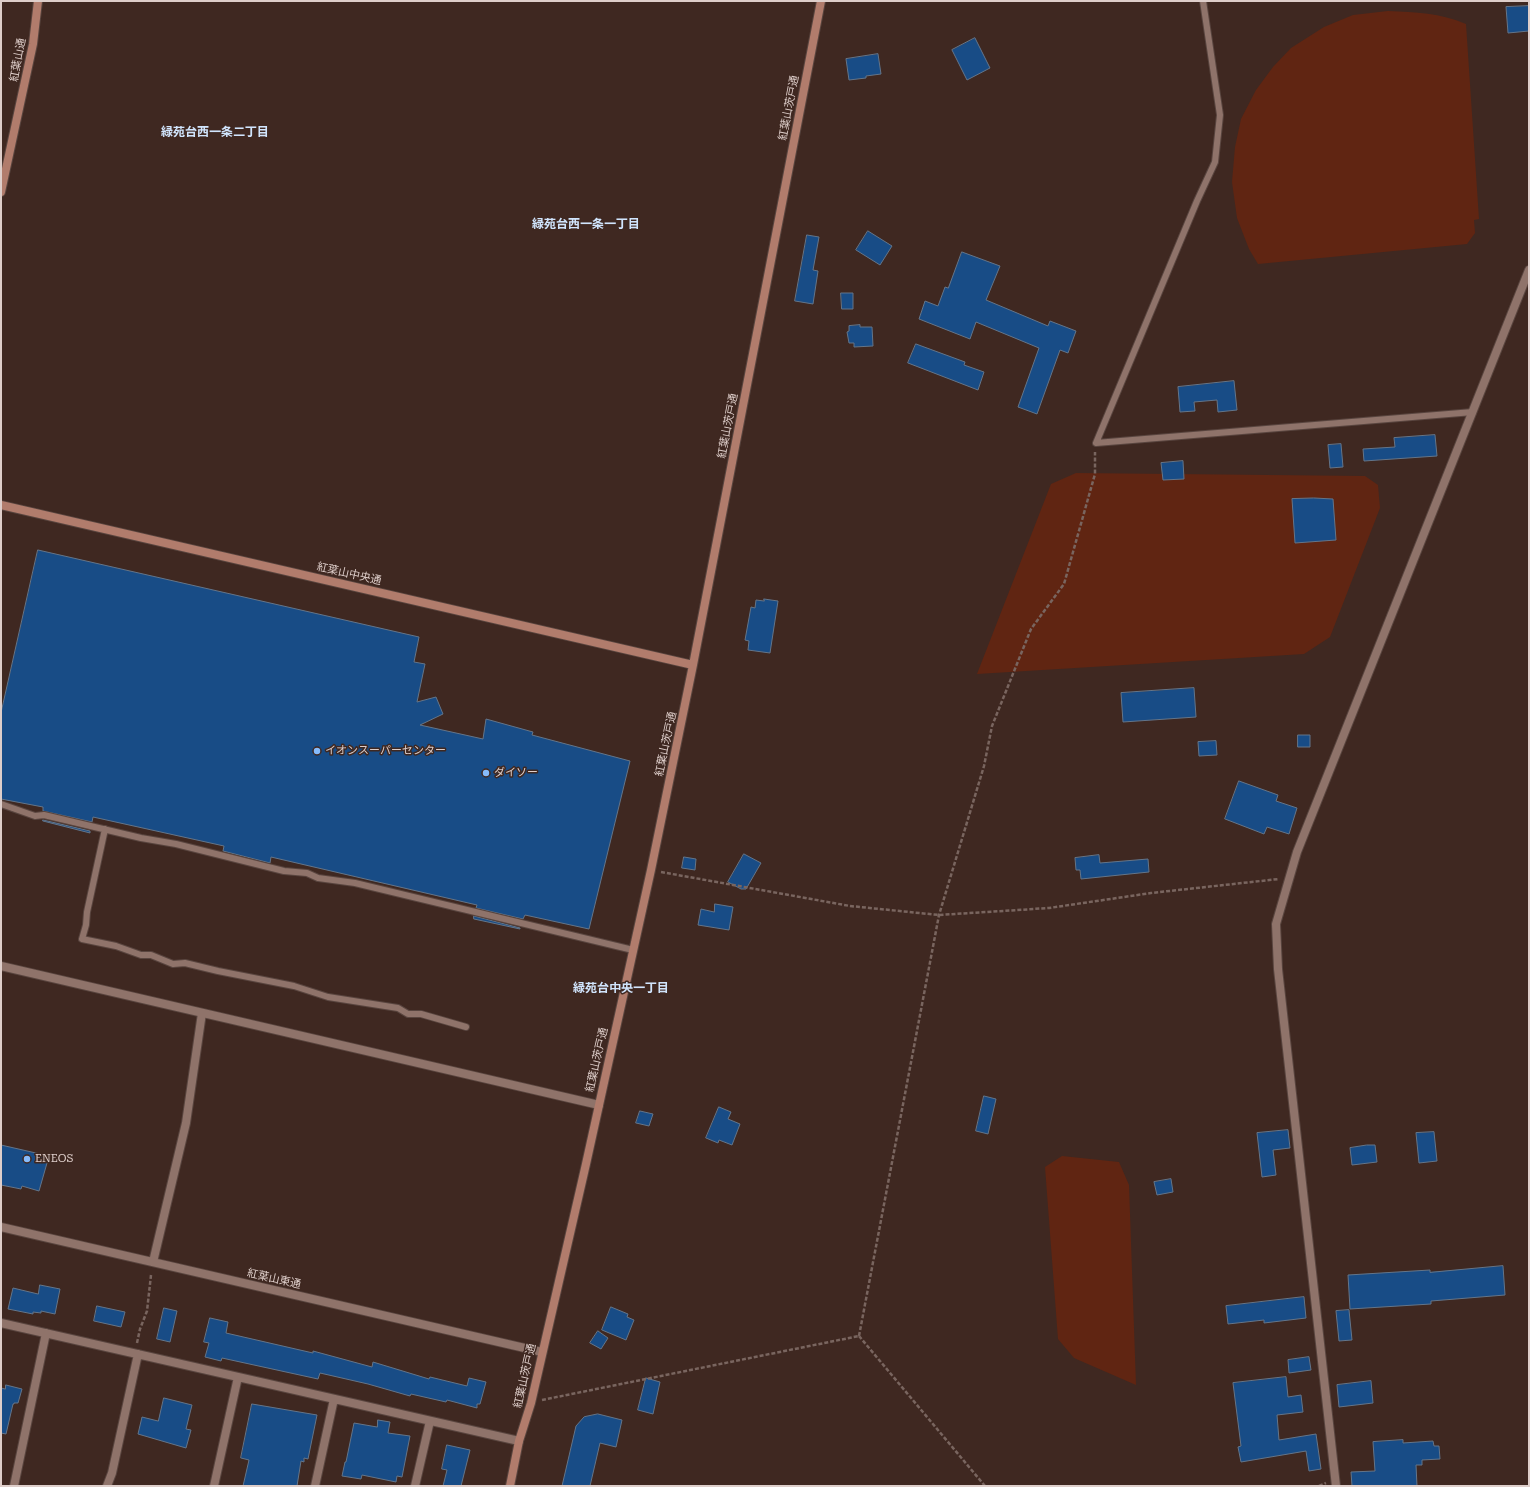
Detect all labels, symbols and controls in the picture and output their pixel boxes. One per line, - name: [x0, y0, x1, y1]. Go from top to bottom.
- street label: 紅葉山通: [7, 37, 29, 83]
- street label: 紅葉山茨戸通: [776, 74, 802, 142]
- district label: 緑苑台西一条二丁目: [161, 125, 269, 139]
- district label: 緑苑台西一条一丁目: [532, 217, 640, 231]
- street label: 紅葉山茨戸通: [715, 392, 741, 460]
- street label: 紅葉山中央通: [315, 560, 383, 588]
- street label: 紅葉山茨戸通: [653, 710, 679, 778]
- place label: イオンスーパーセンター: [325, 744, 446, 758]
- marker: イオンスーパーセンター: [312, 746, 322, 756]
- place label: ダイソー: [494, 766, 538, 780]
- marker: ダイソー: [481, 768, 491, 778]
- district label: 緑苑台中央一丁目: [573, 981, 669, 995]
- street label: 紅葉山茨戸通: [583, 1026, 611, 1094]
- place label: ENEOS: [35, 1152, 73, 1166]
- marker: ENEOS: [22, 1154, 32, 1164]
- street label: 紅葉山東通: [246, 1266, 302, 1292]
- street label: 紅葉山茨戸通: [511, 1342, 539, 1410]

